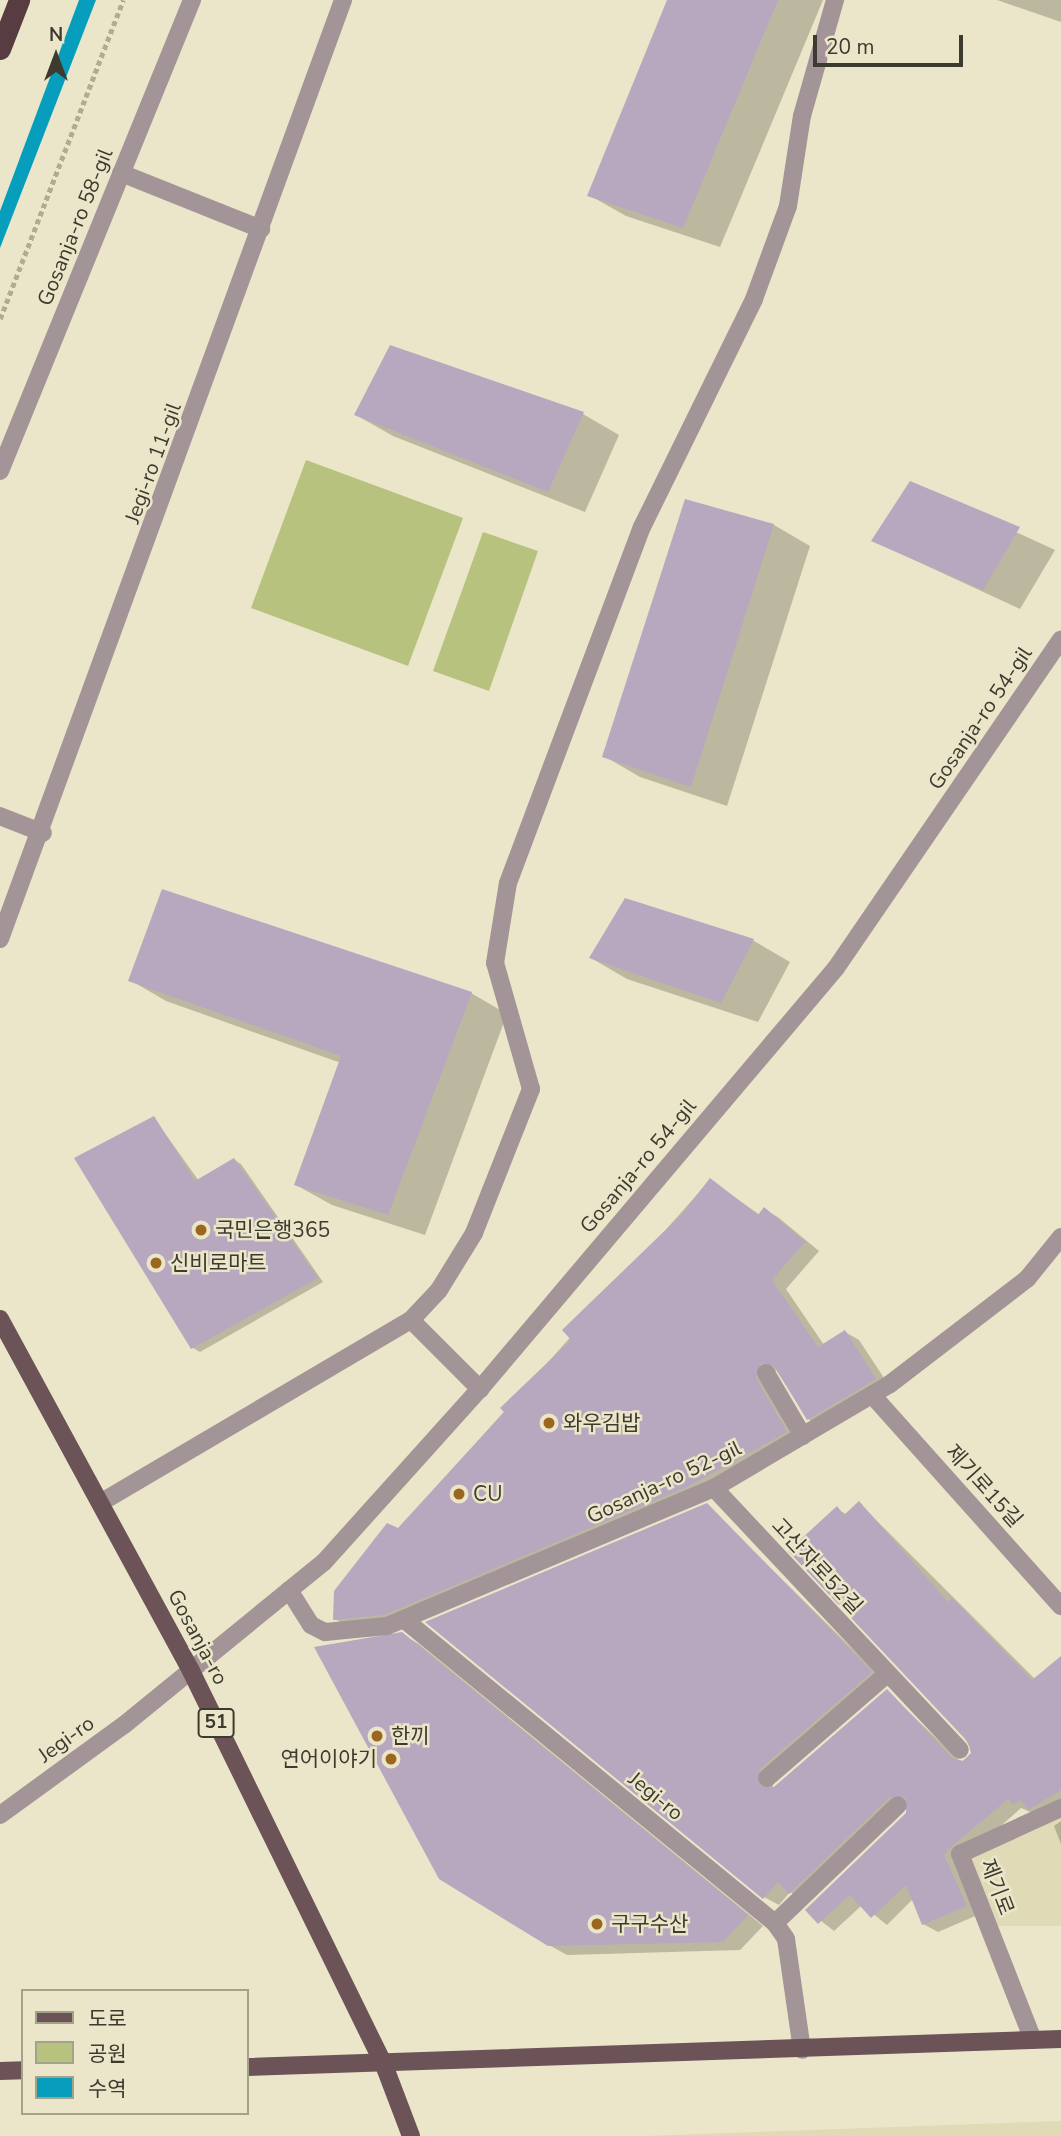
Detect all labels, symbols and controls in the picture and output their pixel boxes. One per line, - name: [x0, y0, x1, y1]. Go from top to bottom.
- north arrow: [21, 21, 91, 91]
- scale bar: [816, 21, 967, 65]
- text: N: [49, 22, 63, 48]
- text: 20 m: [826, 33, 875, 61]
- street label: Gosanja-ro 58-gil: [32, 145, 118, 309]
- street label: Jegi-ro 11-gil: [120, 399, 186, 527]
- street label: Gosanja-ro 54-gil: [923, 642, 1037, 794]
- street label: Gosanja-ro 54-gil: [575, 1094, 701, 1238]
- place label: 국민은행365: [215, 1217, 330, 1243]
- marker: 국민은행365: [193, 1222, 209, 1238]
- place label: 신비로마트: [170, 1250, 267, 1276]
- marker: 신비로마트: [148, 1255, 164, 1271]
- place label: 와우김밥: [563, 1410, 640, 1436]
- marker: 와우김밥: [541, 1415, 557, 1431]
- street label: Gosanja-ro 52-gil: [583, 1435, 745, 1529]
- street label: 제기로15길: [940, 1439, 1028, 1533]
- place label: CU: [473, 1481, 502, 1507]
- marker: CU: [451, 1486, 467, 1502]
- street label: 고산자로52길: [766, 1513, 868, 1619]
- street label: Gosanja-ro: [162, 1585, 234, 1689]
- road number: 51: [197, 1708, 235, 1738]
- street label: Jegi-ro: [33, 1710, 99, 1768]
- place label: 한끼: [391, 1723, 430, 1749]
- marker: 한끼: [369, 1728, 385, 1744]
- place label: 연어이야기: [280, 1746, 377, 1772]
- marker: 연어이야기: [383, 1751, 399, 1767]
- street label: Jegi-ro: [624, 1766, 688, 1826]
- street label: 제기로: [975, 1855, 1019, 1919]
- place label: 구구수산: [611, 1911, 688, 1937]
- marker: 구구수산: [589, 1916, 605, 1932]
- legend: [21, 1989, 248, 2115]
- text: 도로: [88, 2005, 127, 2033]
- text: 공원: [88, 2040, 127, 2068]
- text: 수역: [88, 2075, 127, 2103]

